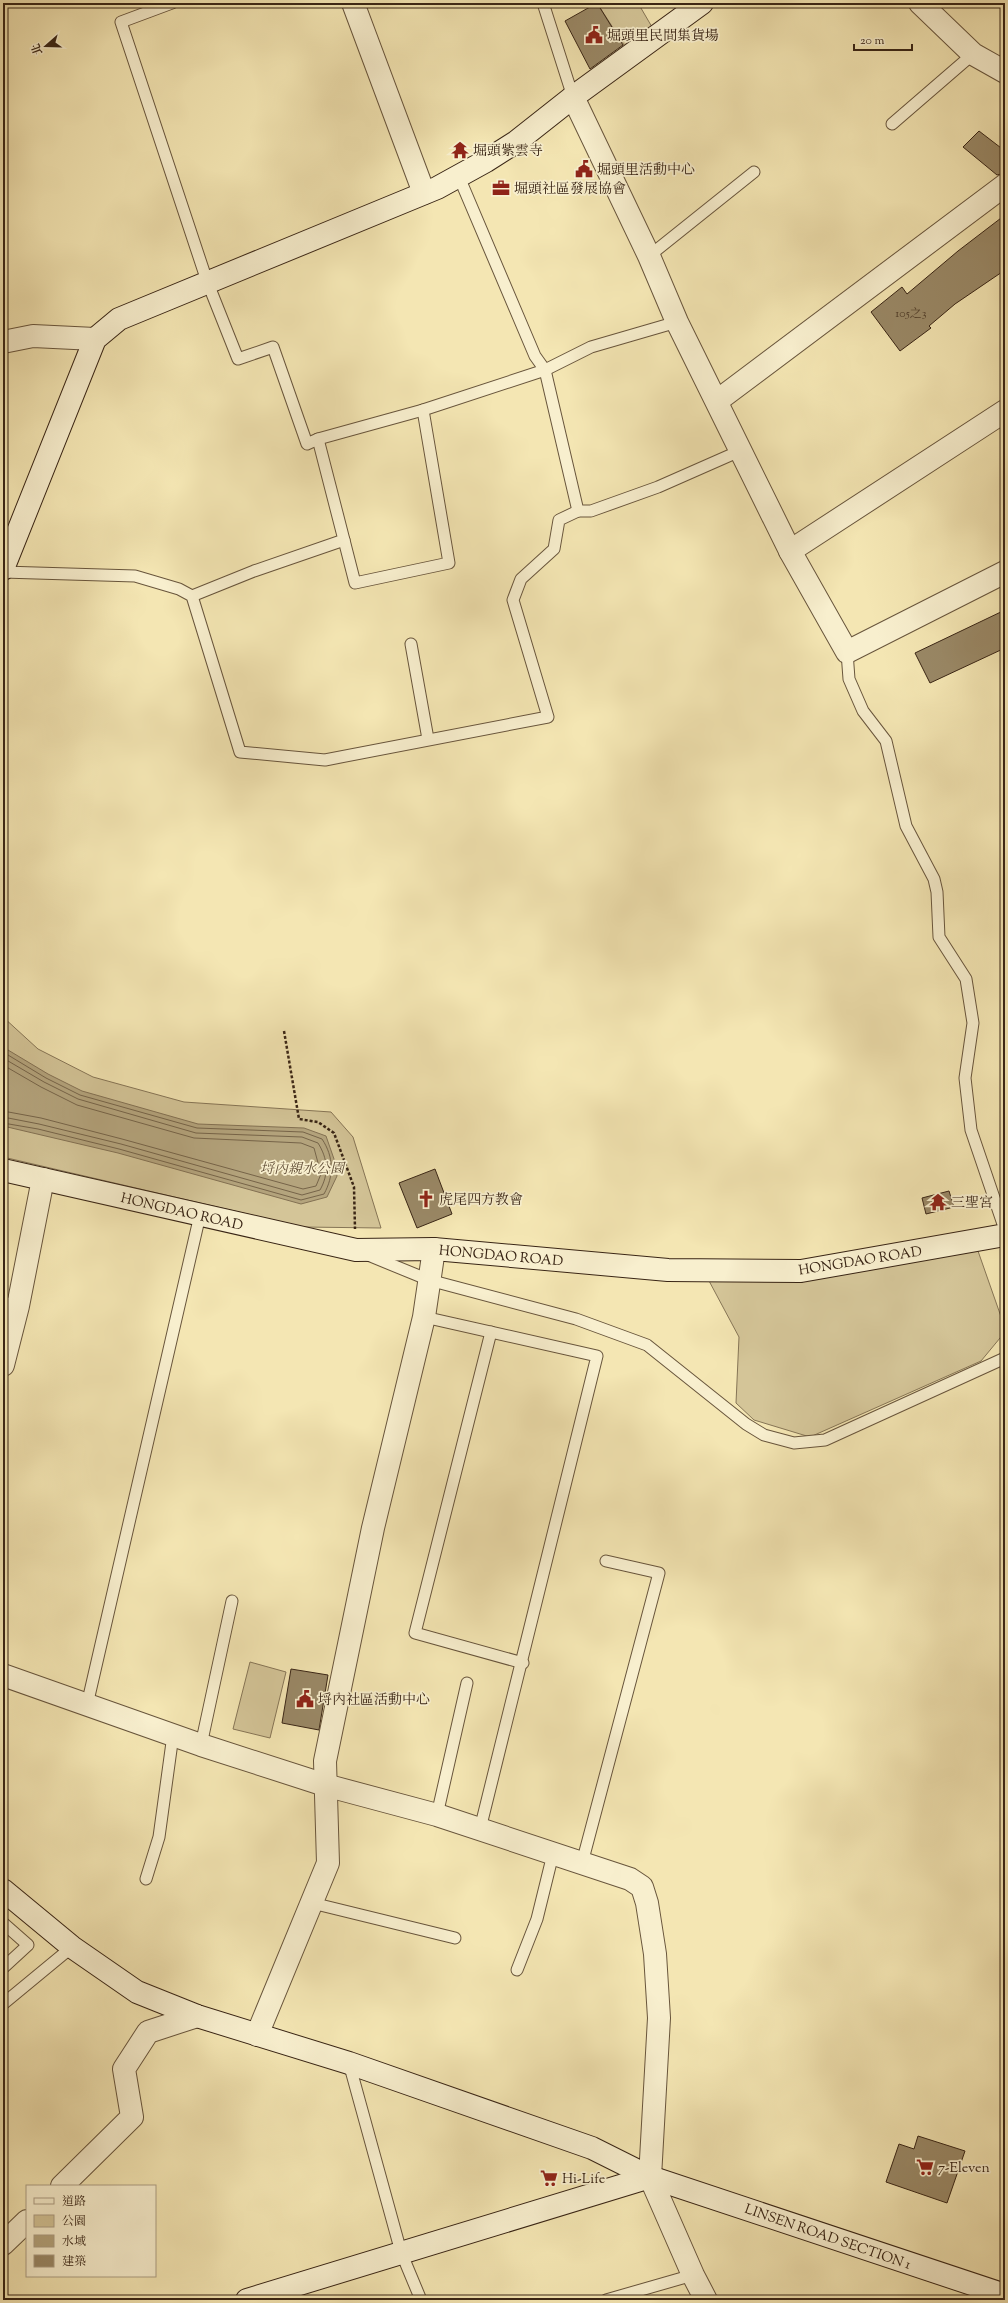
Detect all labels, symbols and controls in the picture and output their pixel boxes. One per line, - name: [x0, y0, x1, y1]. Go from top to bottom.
- public building icon: 堀頭里民間集貨場: [584, 25, 604, 45]
- north arrow: [26, 26, 66, 66]
- scale bar: [854, 26, 912, 52]
- place label: 堀頭里民間集貨場: [607, 27, 719, 47]
- text: 20 m: [860, 32, 885, 50]
- text: 北: [28, 41, 47, 57]
- temple icon: 堀頭紫雲寺: [450, 140, 470, 160]
- place label: 堀頭紫雲寺: [473, 142, 543, 162]
- public building icon: 堀頭里活動中心: [574, 159, 594, 179]
- place label: 堀頭里活動中心: [597, 161, 695, 181]
- office icon: 堀頭社區發展協會: [491, 178, 511, 198]
- place label: 堀頭社區發展協會: [514, 180, 626, 200]
- house number: 105之3: [895, 305, 927, 323]
- park label: 埒內親水公園: [260, 1160, 346, 1180]
- street label: HONGDAO ROAD: [119, 1189, 245, 1237]
- church icon: 虎尾四方教會: [416, 1189, 436, 1209]
- place label: 虎尾四方教會: [439, 1191, 523, 1211]
- temple icon: 三聖宮: [928, 1192, 948, 1212]
- place label: 三聖宮: [951, 1194, 993, 1214]
- street label: HONGDAO ROAD: [438, 1242, 564, 1272]
- street label: HONGDAO ROAD: [797, 1242, 924, 1282]
- public building icon: 埒內社區活動中心: [295, 1689, 315, 1709]
- place label: 埒內社區活動中心: [318, 1691, 430, 1711]
- supermarket icon: 7-Eleven: [915, 2157, 935, 2177]
- place label: 7-Eleven: [938, 2159, 990, 2179]
- supermarket icon: Hi-Life: [539, 2168, 559, 2188]
- place label: Hi-Life: [562, 2170, 605, 2190]
- legend: [26, 2185, 156, 2277]
- text: 道路: [62, 2193, 86, 2211]
- street label: LINSEN ROAD SECTION 1: [742, 2200, 913, 2276]
- text: 公園: [62, 2213, 86, 2231]
- text: 水域: [62, 2233, 86, 2251]
- text: 建築: [62, 2253, 86, 2271]

